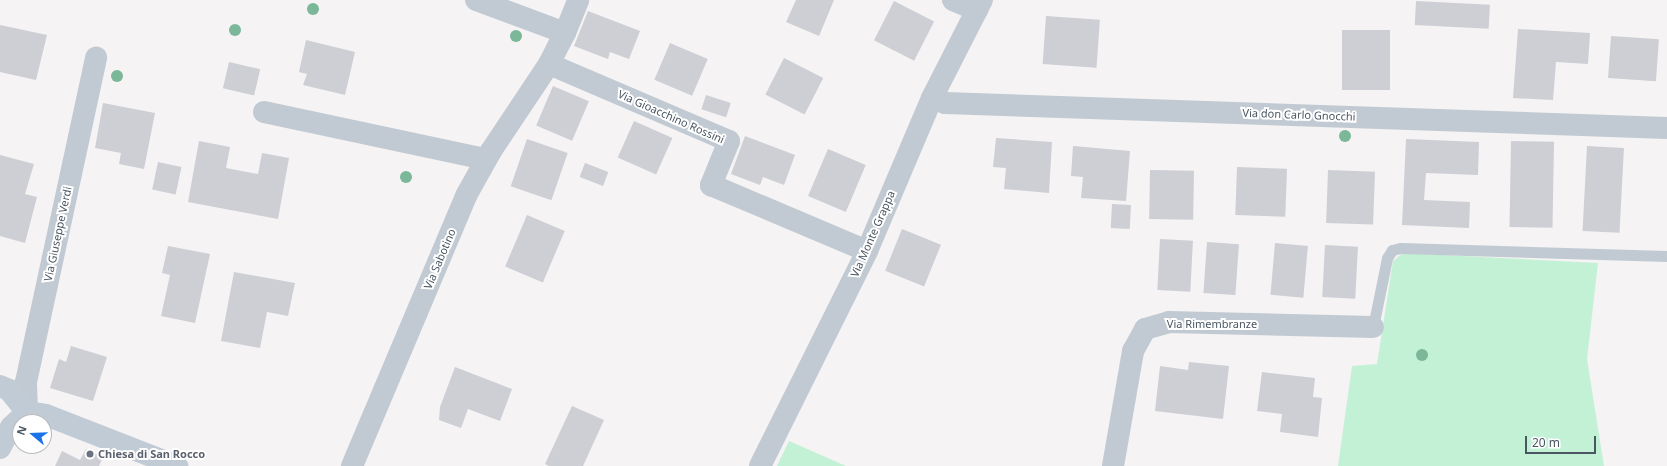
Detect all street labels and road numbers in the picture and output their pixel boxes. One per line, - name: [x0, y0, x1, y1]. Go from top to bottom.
- street label: Via Gioacchino Rossini: [616, 88, 726, 146]
- street label: Via don Carlo Gnocchi: [1242, 106, 1356, 124]
- street label: Via Giuseppe Verdi: [41, 185, 75, 283]
- street label: Via Monte Grappa: [848, 189, 898, 279]
- street label: Via Sabotino: [421, 227, 459, 291]
- street label: Via Rimembranze: [1167, 317, 1257, 331]

